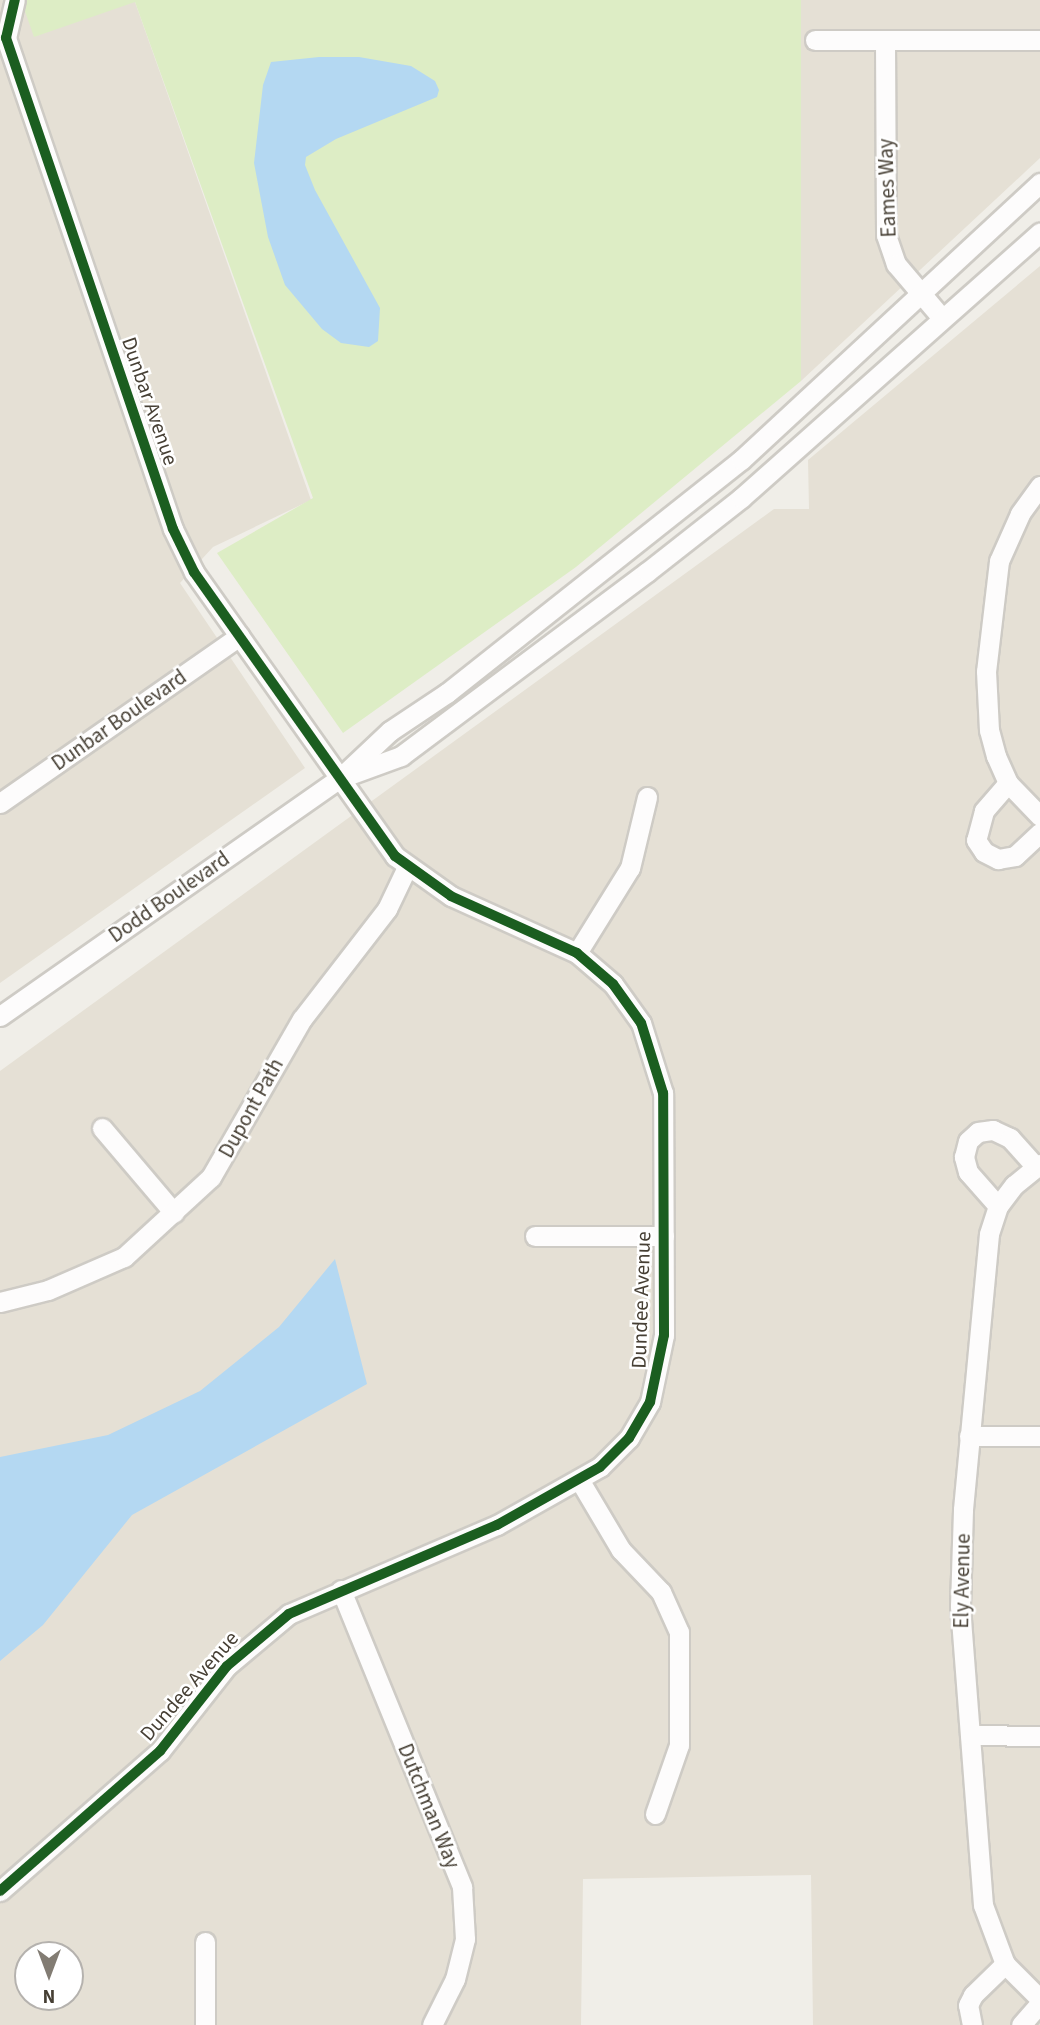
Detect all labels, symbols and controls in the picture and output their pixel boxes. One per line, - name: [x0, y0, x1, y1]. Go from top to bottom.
- street label: Eames Way: [873, 138, 901, 238]
- street label: Dunbar Avenue: [116, 334, 184, 468]
- street label: Dunbar Boulevard: [47, 664, 191, 776]
- street label: Dodd Boulevard: [104, 846, 234, 948]
- street label: Dupont Path: [213, 1054, 289, 1162]
- street label: Dundee Avenue: [626, 1231, 656, 1369]
- street label: Ely Avenue: [949, 1533, 975, 1629]
- street label: Dundee Avenue: [134, 1626, 244, 1746]
- street label: Dutchman Way: [393, 1740, 465, 1872]
- north arrow: [14, 1941, 84, 2011]
- text: N: [43, 1982, 55, 2009]

